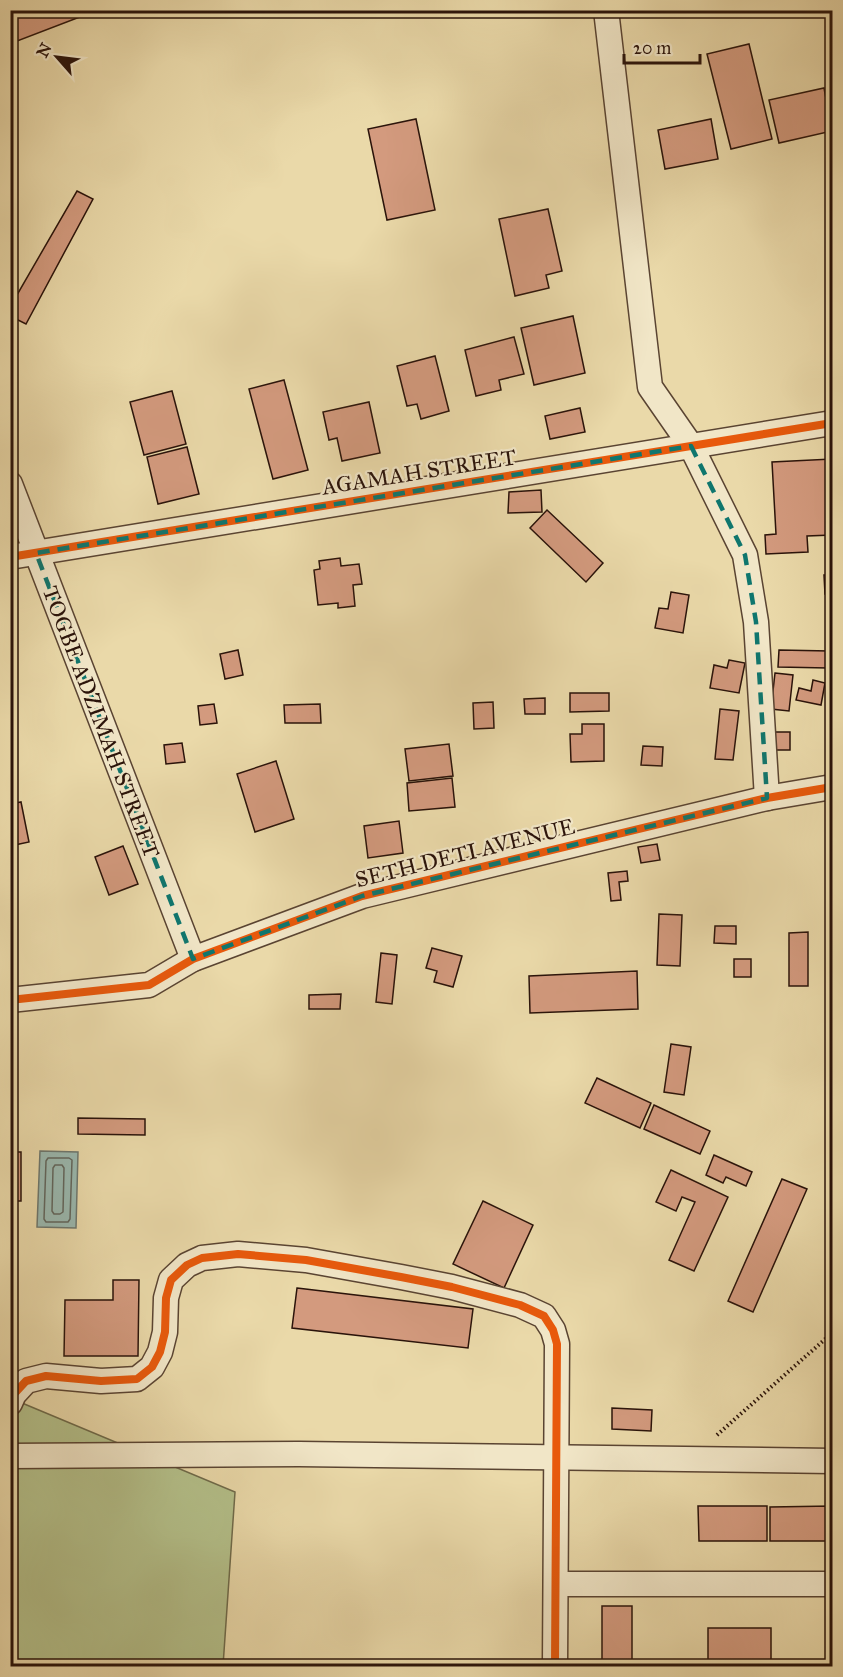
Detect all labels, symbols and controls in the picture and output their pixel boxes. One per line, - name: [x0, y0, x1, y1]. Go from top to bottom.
- north arrow: [27, 27, 87, 87]
- scale bar: [624, 27, 700, 65]
- text: 20 m: [633, 37, 671, 59]
- text: N: [33, 39, 56, 61]
- street label: AGAMAH STREET: [319, 443, 518, 501]
- street label: TOGBE ADZIMAH STREET: [37, 582, 165, 862]
- street label: SETH DETI AVENUE: [352, 813, 578, 893]

